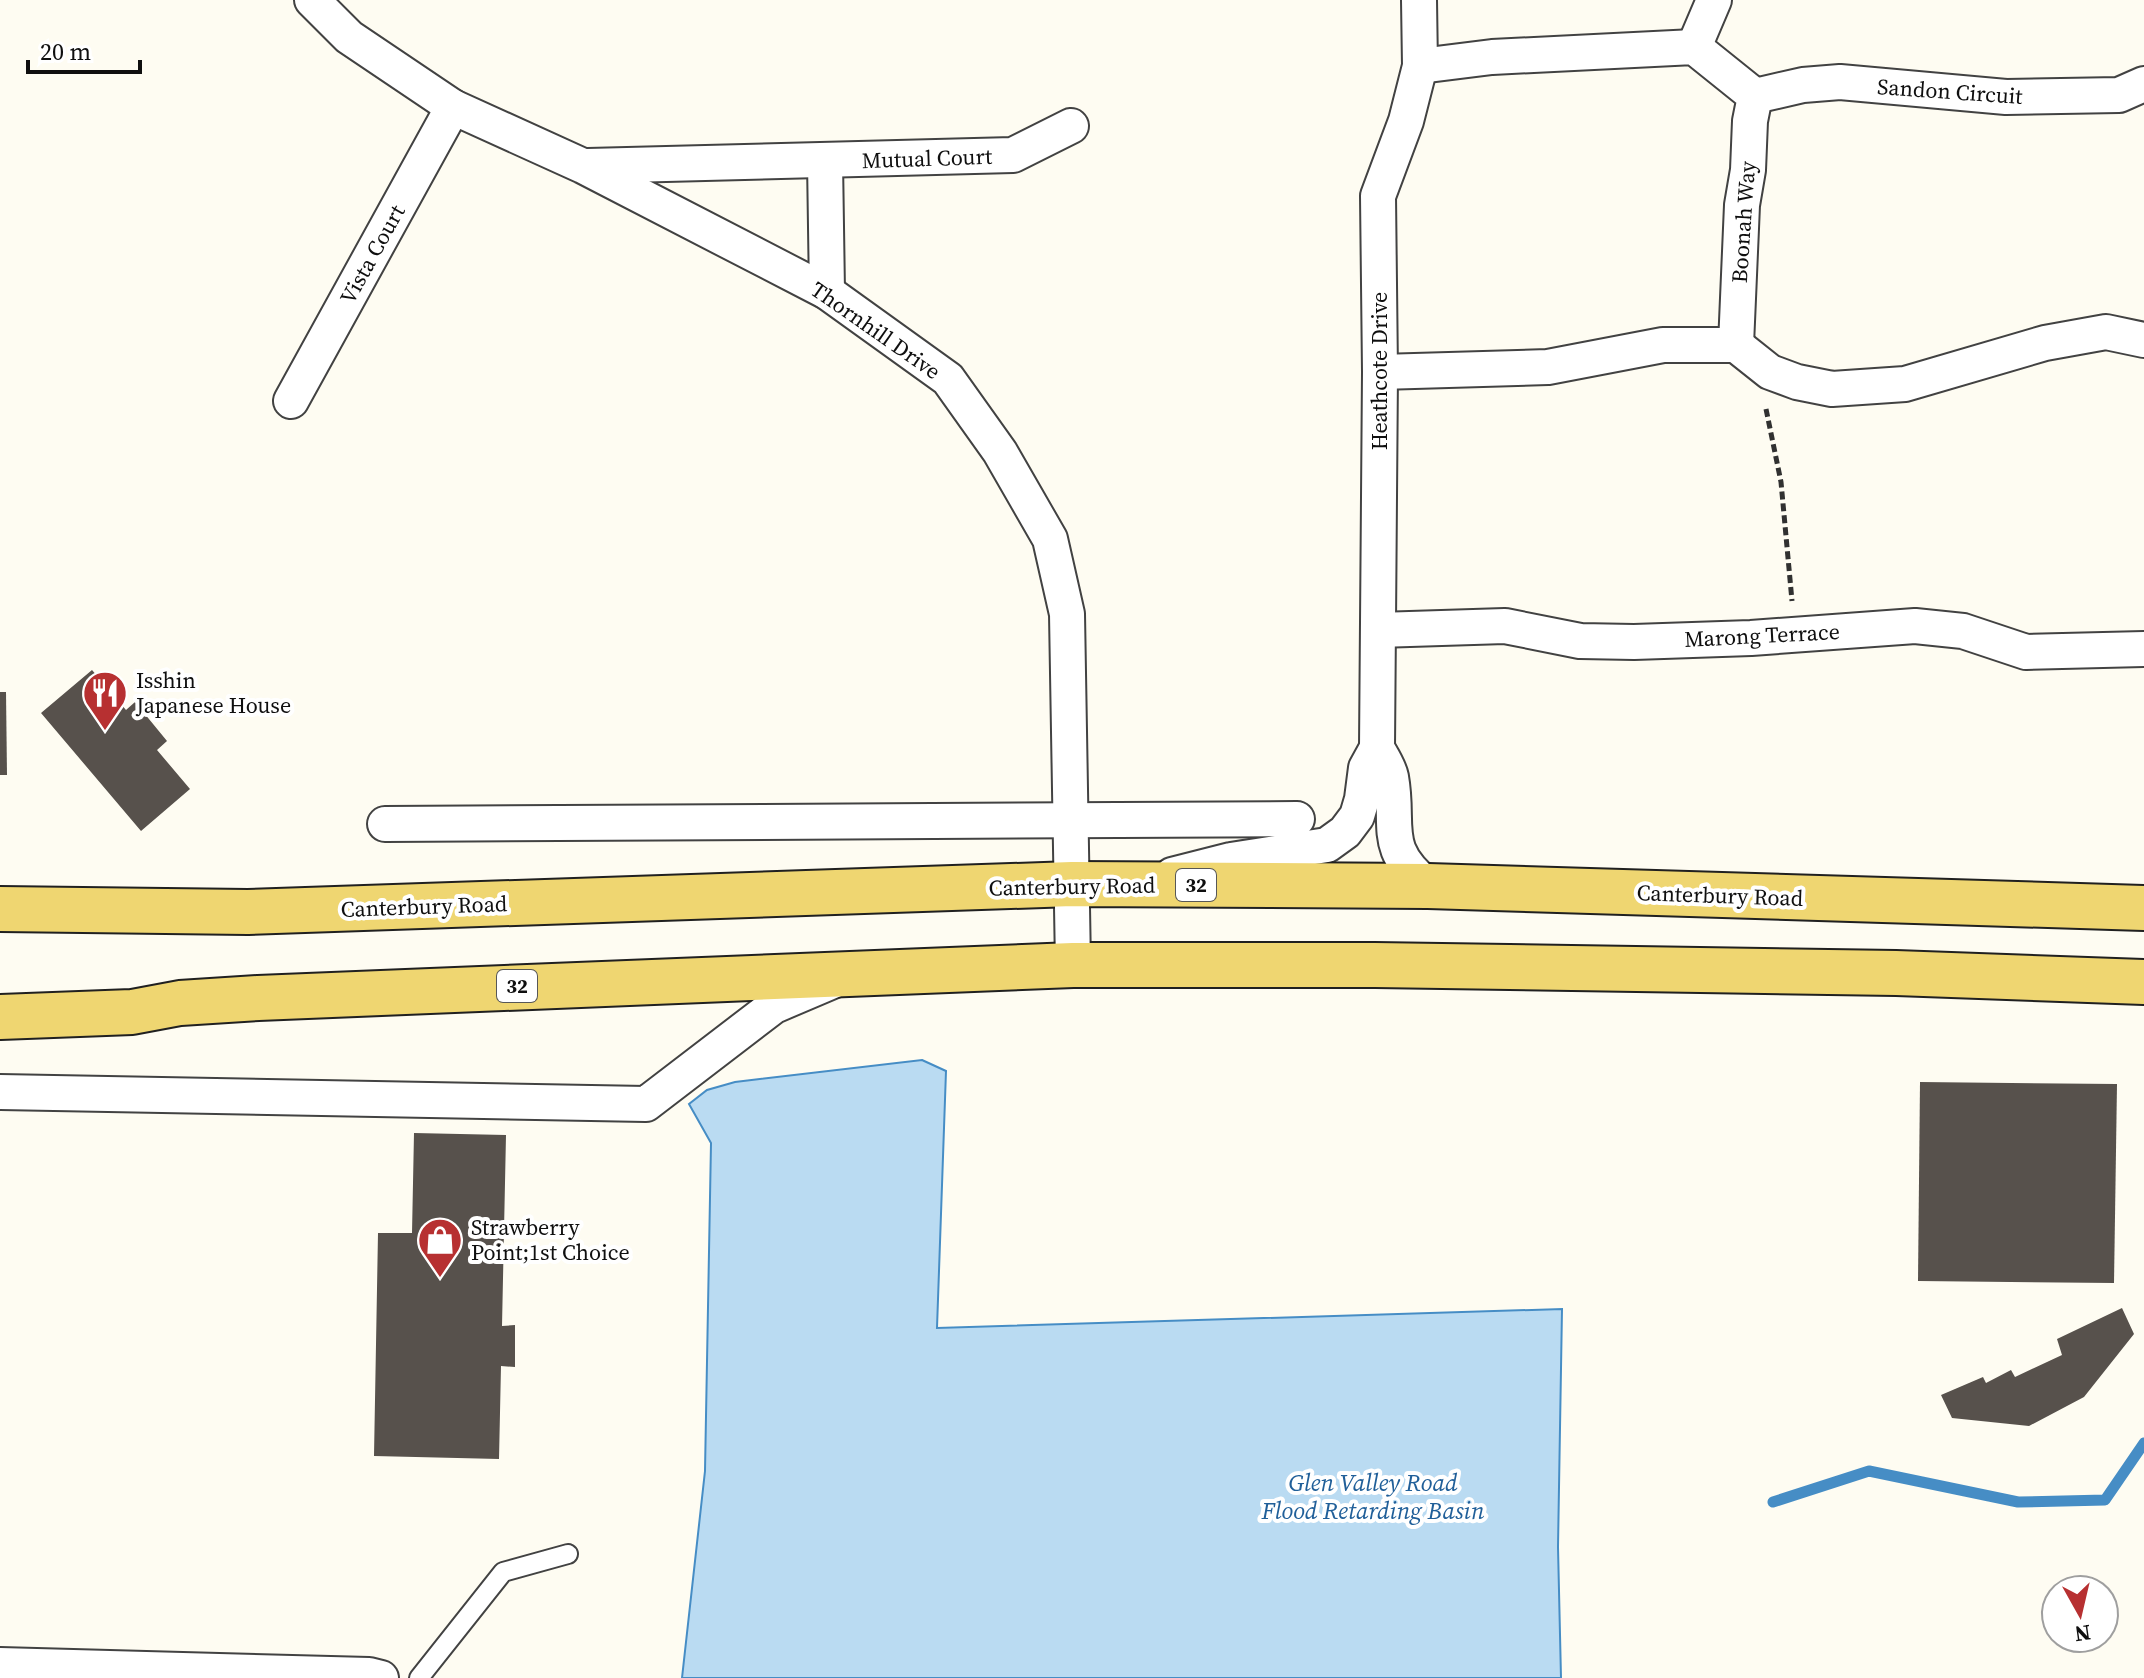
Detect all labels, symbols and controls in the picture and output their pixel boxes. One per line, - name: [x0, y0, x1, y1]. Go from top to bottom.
- scale bar: [28, 24, 140, 74]
- text: 20 m: [40, 35, 91, 68]
- street label: Sandon Circuit: [1876, 71, 2024, 111]
- street label: Mutual Court: [861, 141, 994, 175]
- street label: Boonah Way: [1724, 159, 1762, 284]
- street label: Vista Court: [332, 198, 412, 309]
- street label: Thornhill Drive: [805, 274, 947, 386]
- street label: Heathcote Drive: [1364, 292, 1394, 450]
- street label: Marong Terrace: [1684, 616, 1840, 654]
- place label: Isshin Japanese House: [135, 665, 291, 720]
- restaurant icon: Isshin Japanese House: [81, 669, 129, 732]
- road number: 32: [1176, 869, 1216, 901]
- street label: Canterbury Road: [988, 870, 1156, 902]
- street label: Canterbury Road: [1636, 877, 1804, 913]
- street label: Canterbury Road: [340, 888, 508, 924]
- road number: 32: [497, 970, 537, 1002]
- place label: Strawberry Point;1st Choice: [471, 1212, 630, 1267]
- shop icon: Strawberry Point;1st Choice: [416, 1216, 464, 1279]
- water label: Glen Valley Road Flood Retarding Basin: [1261, 1466, 1485, 1527]
- north arrow: [2040, 1574, 2120, 1654]
- text: N: [2073, 1618, 2093, 1650]

